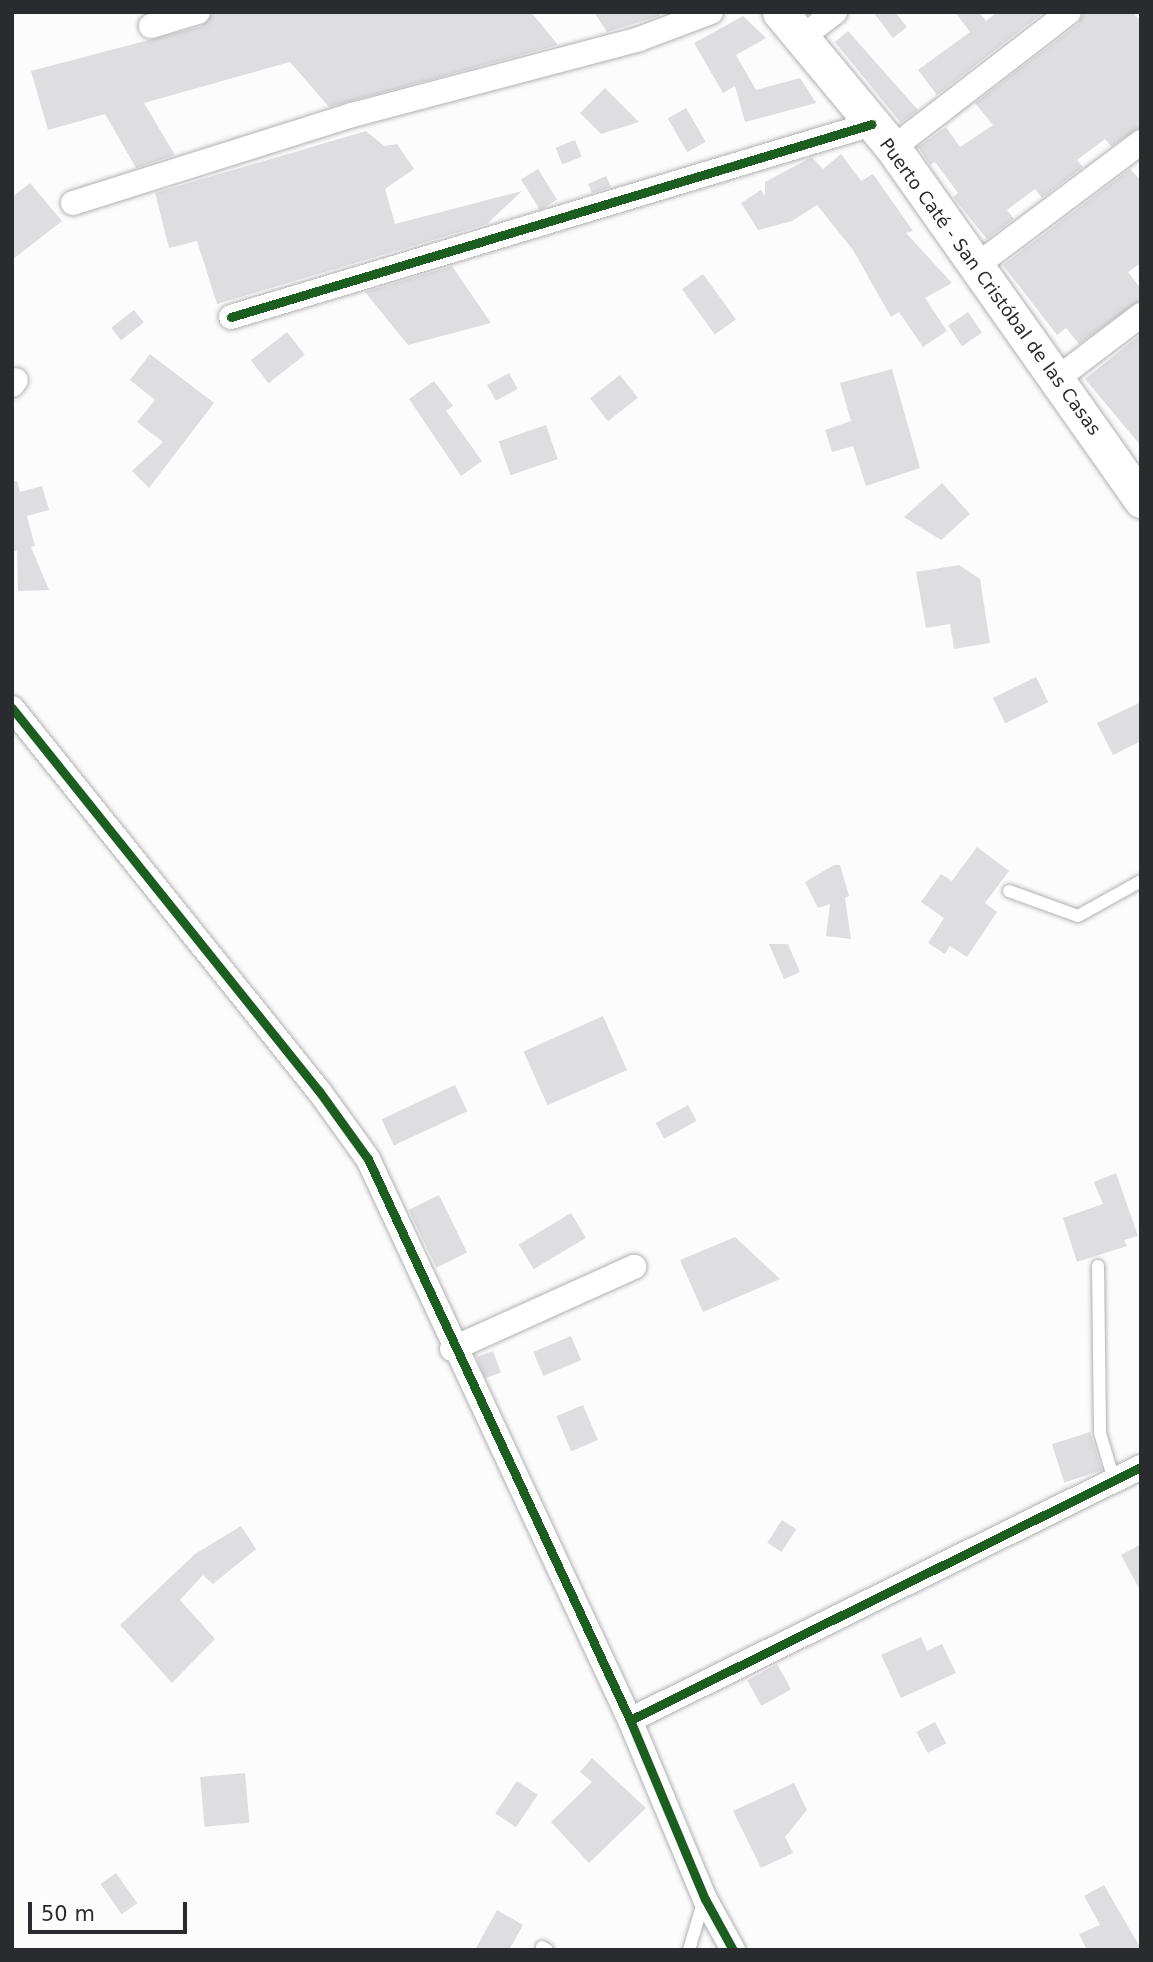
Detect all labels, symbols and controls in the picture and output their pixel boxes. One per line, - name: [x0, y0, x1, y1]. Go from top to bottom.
- street label: Puerto Caté - San Cristóbal de las Casas: [875, 134, 1105, 440]
- scale bar: [32, 1888, 191, 1932]
- text: 50 m: [41, 1902, 95, 1926]

